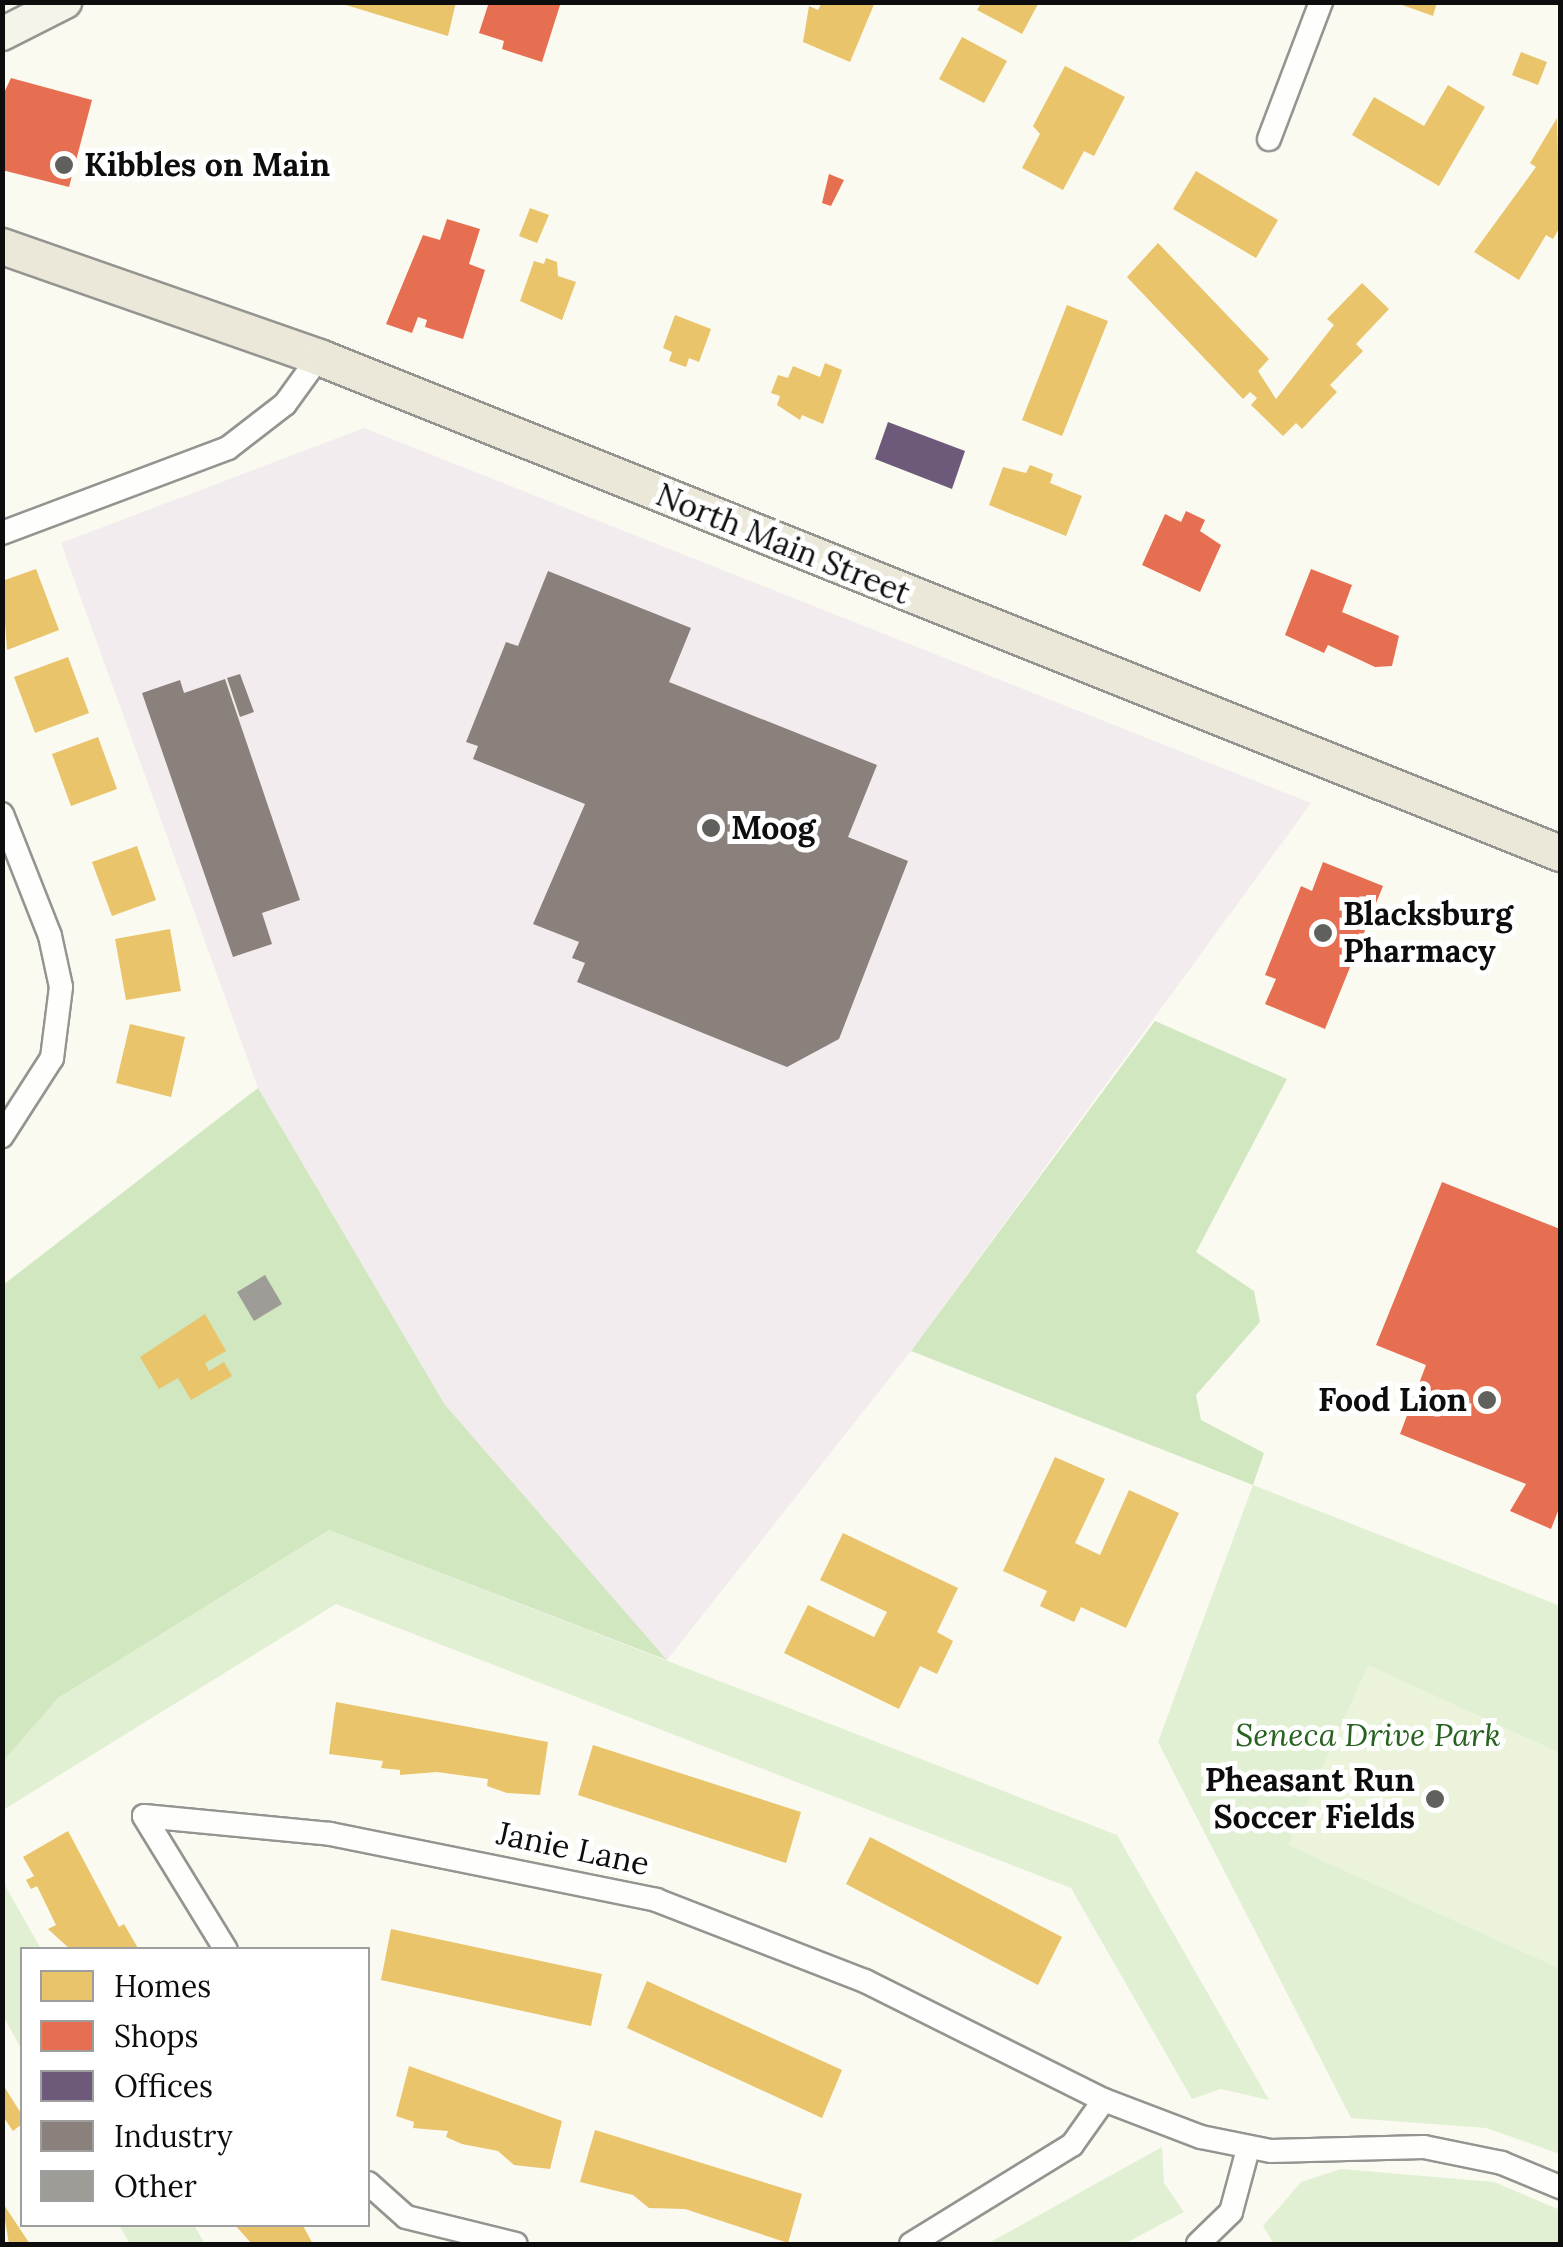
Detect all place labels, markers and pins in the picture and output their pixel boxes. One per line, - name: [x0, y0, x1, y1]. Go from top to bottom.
- place label: Kibbles on Main: [84, 146, 330, 184]
- marker: Kibbles on Main: [53, 154, 75, 176]
- place label: Moog: [731, 809, 815, 847]
- marker: Moog: [700, 817, 722, 839]
- place label: Blacksburg Pharmacy: [1343, 896, 1513, 971]
- marker: Blacksburg Pharmacy: [1312, 922, 1334, 944]
- place label: Food Lion: [1318, 1381, 1467, 1419]
- marker: Food Lion: [1476, 1389, 1498, 1411]
- place label: Pheasant Run Soccer Fields: [1205, 1762, 1415, 1837]
- marker: Pheasant Run Soccer Fields: [1424, 1788, 1446, 1810]

